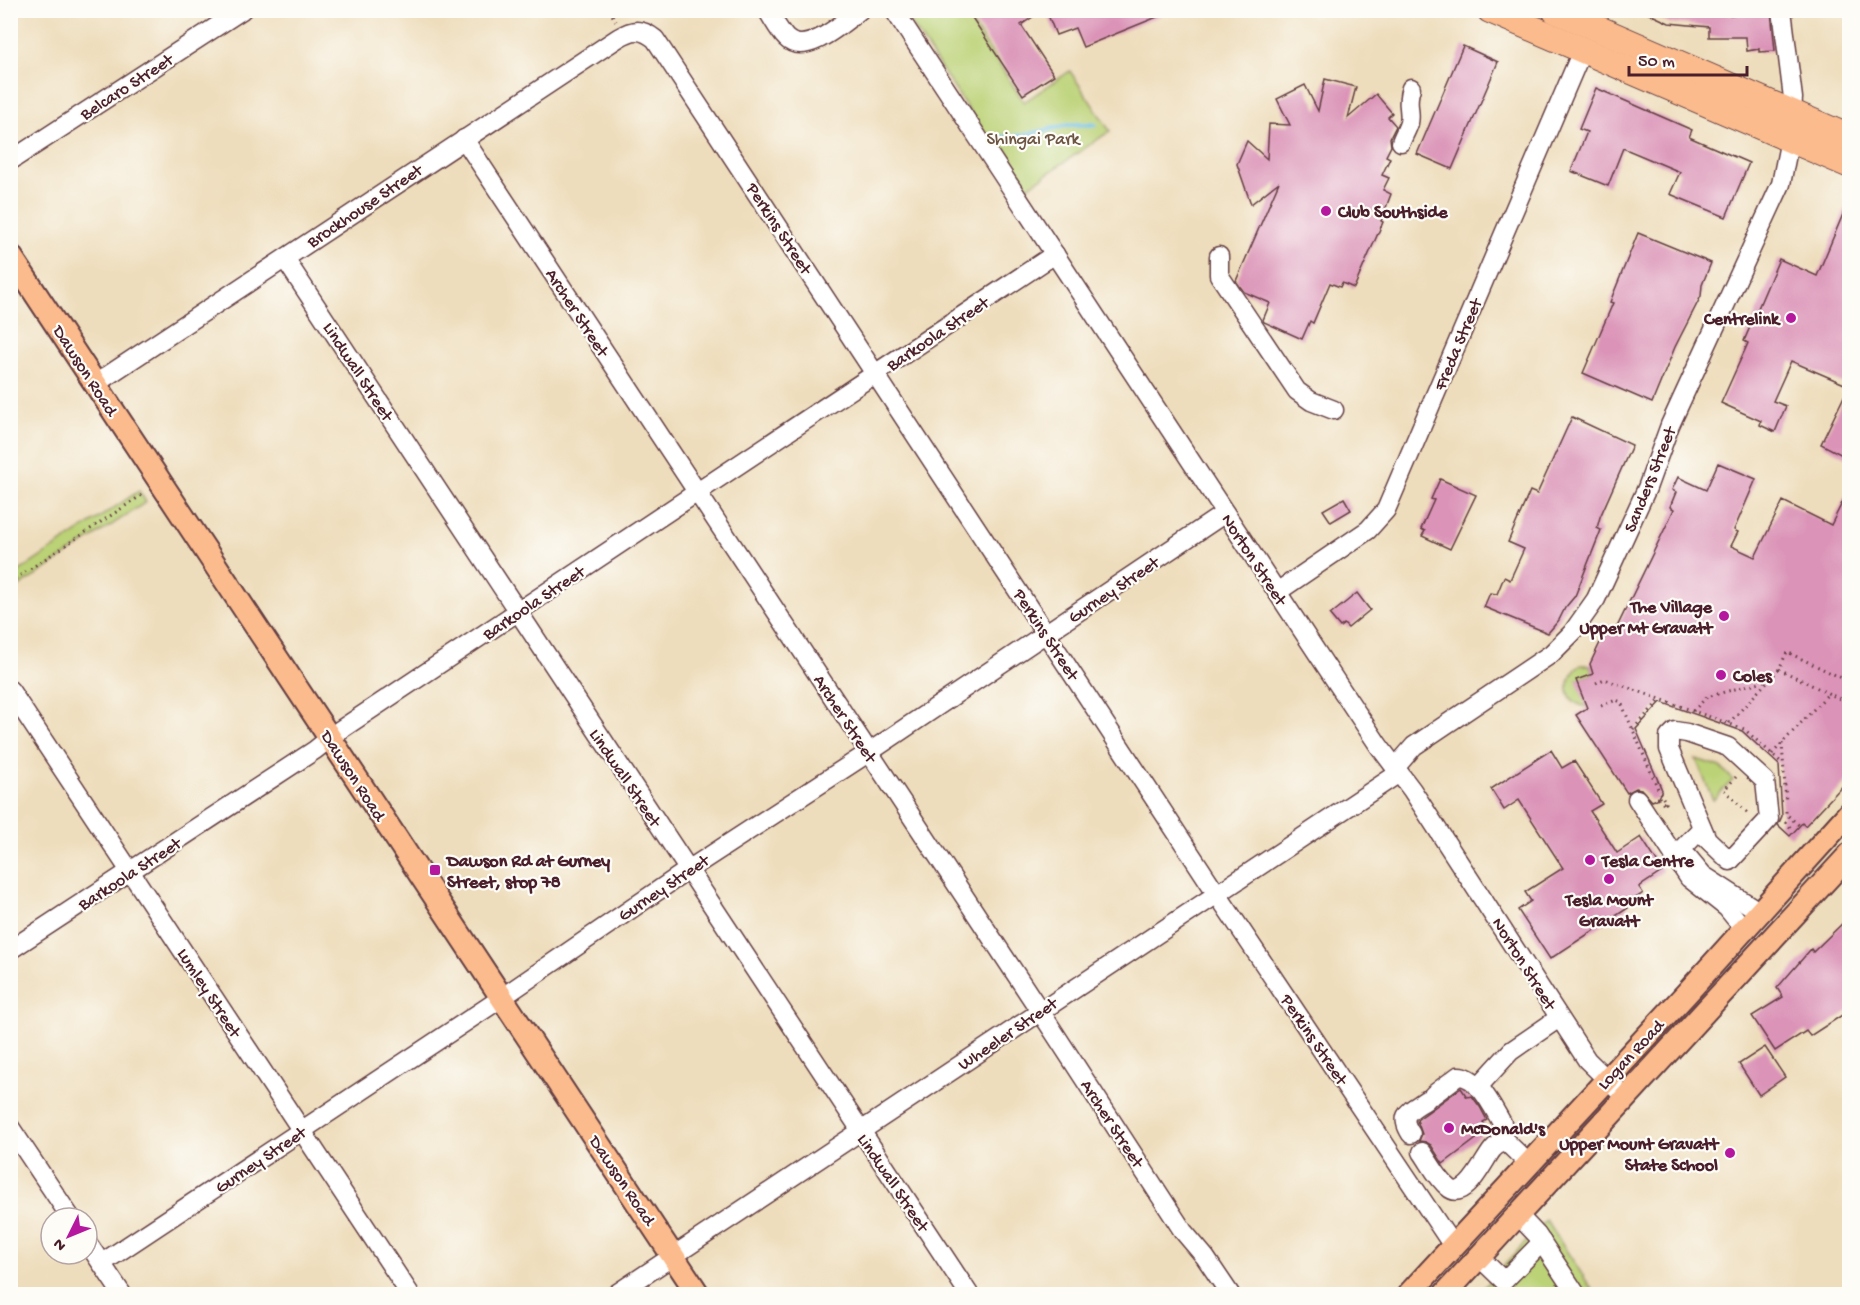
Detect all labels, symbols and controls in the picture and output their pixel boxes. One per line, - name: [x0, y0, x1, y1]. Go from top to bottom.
- scale bar: [1629, 39, 1748, 77]
- street label: Belcaro Street: [76, 49, 179, 126]
- text: 50 m: [1638, 52, 1675, 73]
- park label: Shingai Park: [986, 130, 1082, 151]
- street label: Brockhouse Street: [303, 160, 428, 254]
- street label: Perkins Street: [740, 179, 816, 280]
- place label: Club Southside: [1337, 203, 1448, 224]
- marker: Club Southside: [1319, 204, 1333, 218]
- street label: Archer Street: [540, 265, 613, 363]
- street label: Barkoola Street: [883, 292, 995, 377]
- street label: Freda Street: [1430, 294, 1489, 395]
- place label: Centrelink: [1703, 310, 1781, 331]
- marker: Centrelink: [1784, 311, 1798, 325]
- street label: Lindwall Street: [317, 319, 398, 427]
- street label: Dawson Road: [46, 321, 122, 422]
- street label: Sanders Street: [1621, 423, 1683, 536]
- street label: Norton Street: [1216, 511, 1291, 611]
- street label: Gurney Street: [1065, 552, 1165, 629]
- street label: Barkoola Street: [479, 561, 591, 646]
- street label: Perkins Street: [1007, 585, 1083, 686]
- place label: The Village Upper Mt Gravatt: [1580, 598, 1714, 640]
- marker: The Village Upper Mt Gravatt: [1717, 609, 1731, 623]
- place label: Coles: [1732, 667, 1773, 688]
- marker: Coles: [1714, 668, 1728, 682]
- street label: Archer Street: [808, 671, 881, 769]
- street label: Lindwall Street: [583, 725, 665, 833]
- street label: Dawson Road: [314, 726, 390, 827]
- street label: Barkoola Street: [74, 833, 187, 917]
- street label: Gurney Street: [615, 850, 715, 927]
- place label: Dawson Rd at Gurney Street, stop 78: [445, 852, 610, 894]
- place label: Tesla Centre: [1600, 852, 1694, 873]
- marker: Tesla Centre: [1583, 853, 1597, 867]
- marker: Dawson Rd at Gurney Street, stop 78: [428, 863, 442, 877]
- marker: Tesla Mount Gravatt: [1602, 872, 1616, 886]
- place label: Tesla Mount Gravatt: [1563, 891, 1654, 933]
- street label: Norton Street: [1486, 914, 1560, 1016]
- street label: Lumley Street: [171, 945, 245, 1043]
- street label: Perkins Street: [1274, 990, 1352, 1091]
- street label: Wheeler Street: [955, 993, 1063, 1076]
- street label: Logan Road: [1594, 1015, 1671, 1095]
- street label: Archer Street: [1075, 1076, 1148, 1174]
- place label: McDonald's: [1461, 1120, 1546, 1141]
- marker: McDonald's: [1442, 1121, 1456, 1135]
- street label: Gurney Street: [212, 1122, 312, 1199]
- street label: Lindwall Street: [851, 1130, 933, 1238]
- street label: Dawson Road: [583, 1132, 659, 1231]
- place label: Upper Mount Gravatt State School: [1559, 1135, 1720, 1177]
- marker: Upper Mount Gravatt State School: [1723, 1146, 1737, 1160]
- north arrow: [39, 1206, 99, 1266]
- text: N: [50, 1233, 71, 1254]

